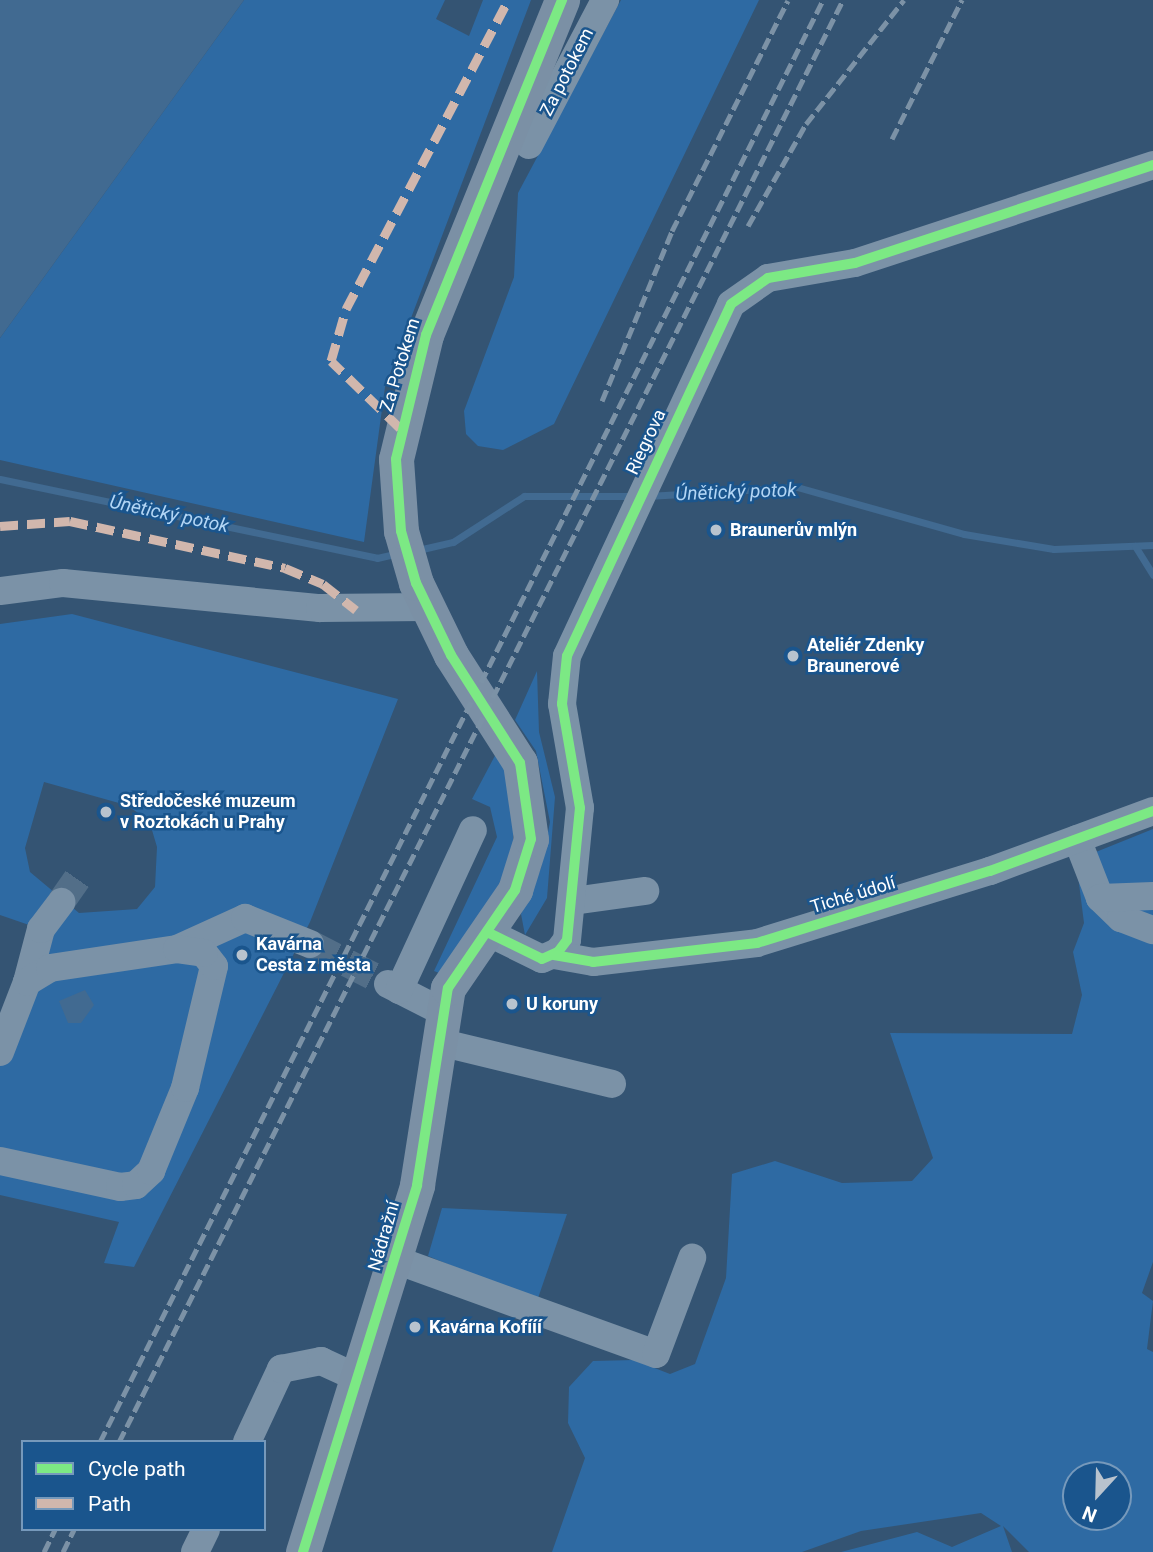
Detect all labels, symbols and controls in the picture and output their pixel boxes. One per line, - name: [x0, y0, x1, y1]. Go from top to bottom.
- street label: Za potokem: [536, 24, 598, 120]
- street label: Za Potokem: [376, 316, 424, 414]
- street label: Riegrova: [622, 406, 670, 478]
- water label: Únětický potok: [675, 478, 797, 506]
- water label: Únětický potok: [107, 490, 231, 538]
- place label: Braunerův mlýn: [730, 519, 857, 541]
- marker: Braunerův mlýn: [708, 522, 724, 538]
- place label: Ateliér Zdenky Braunerové: [807, 635, 924, 678]
- marker: Ateliér Zdenky Braunerové: [785, 648, 801, 664]
- place label: Středočeské muzeum v Roztokách u Prahy: [120, 791, 296, 834]
- marker: Středočeské muzeum v Roztokách u Prahy: [98, 804, 114, 820]
- street label: Tiché údolí: [808, 872, 898, 918]
- place label: Kavárna Cesta z města: [256, 934, 371, 976]
- marker: Kavárna Cesta z města: [234, 947, 250, 963]
- place label: U koruny: [526, 993, 598, 1015]
- marker: U koruny: [504, 996, 520, 1012]
- street label: Nádražní: [364, 1199, 404, 1273]
- place label: Kavárna Kofííí: [429, 1316, 542, 1338]
- marker: Kavárna Kofííí: [407, 1319, 423, 1335]
- legend: [21, 1440, 266, 1531]
- text: Cycle path: [88, 1457, 186, 1481]
- north arrow: [1062, 1461, 1132, 1531]
- text: Path: [88, 1492, 131, 1516]
- text: N: [1079, 1501, 1100, 1527]

